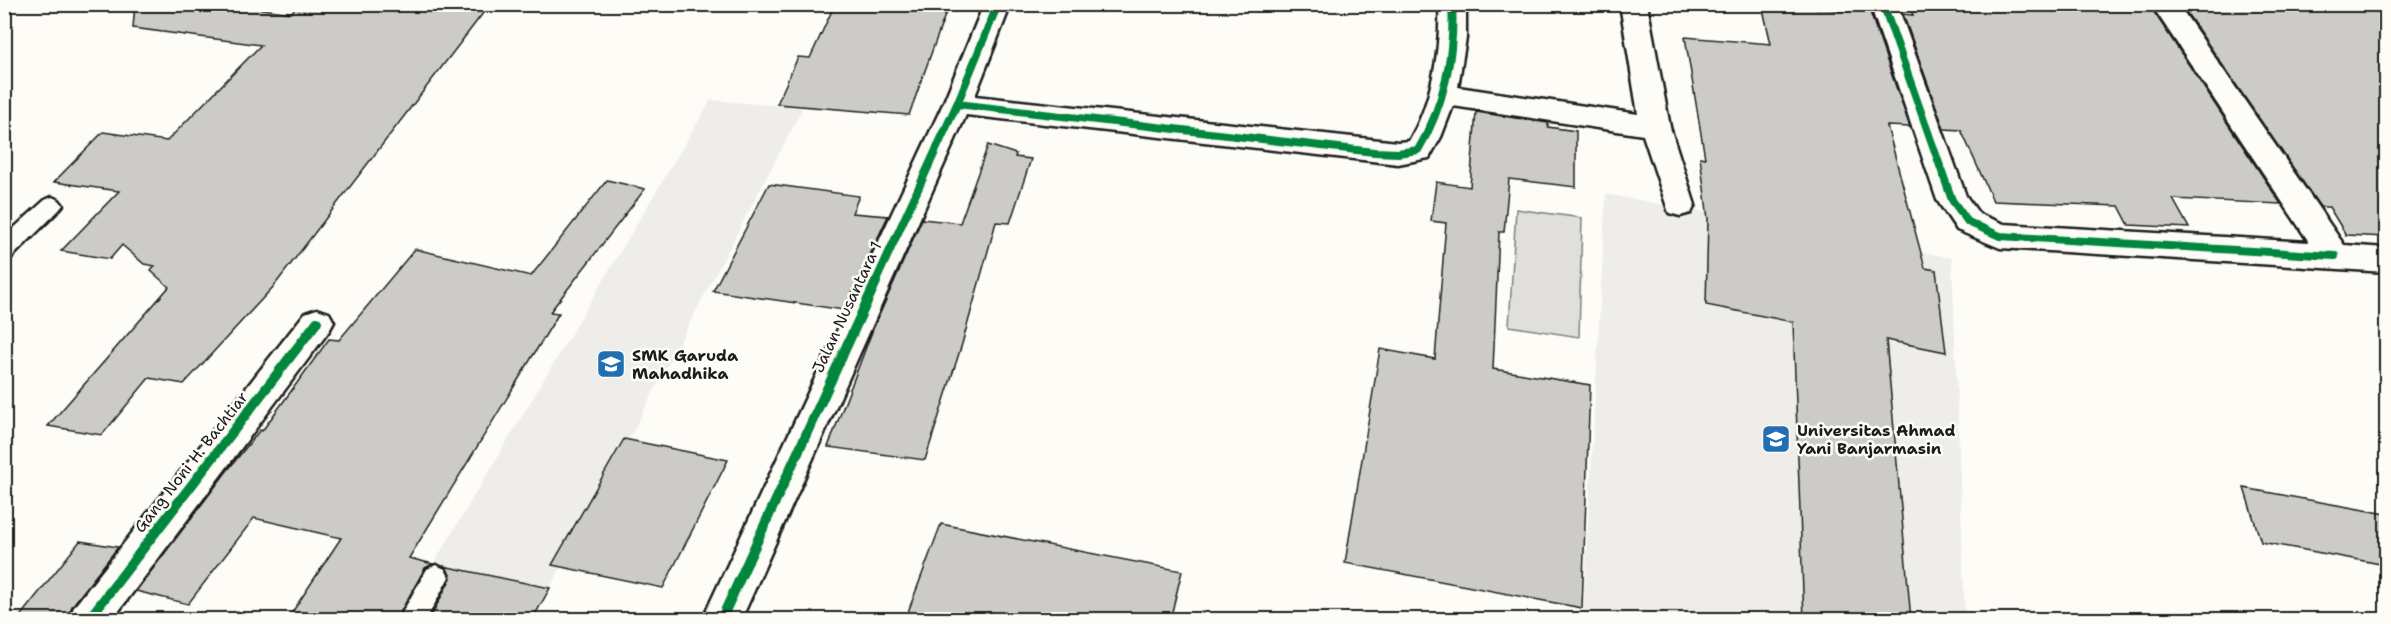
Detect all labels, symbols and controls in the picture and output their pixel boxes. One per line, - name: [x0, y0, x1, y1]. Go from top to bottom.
- street label: Jalan Nusantara 1: [807, 238, 887, 376]
- place label: SMK Garuda Mahadhika: [632, 345, 738, 384]
- school or university icon: SMK Garuda Mahadhika: [595, 348, 627, 380]
- street label: Gang Noni H. Bachtiar: [129, 387, 253, 537]
- place label: Universitas Ahmad Yani Banjarmasin: [1797, 420, 1955, 459]
- school or university icon: Universitas Ahmad Yani Banjarmasin: [1760, 423, 1792, 455]

